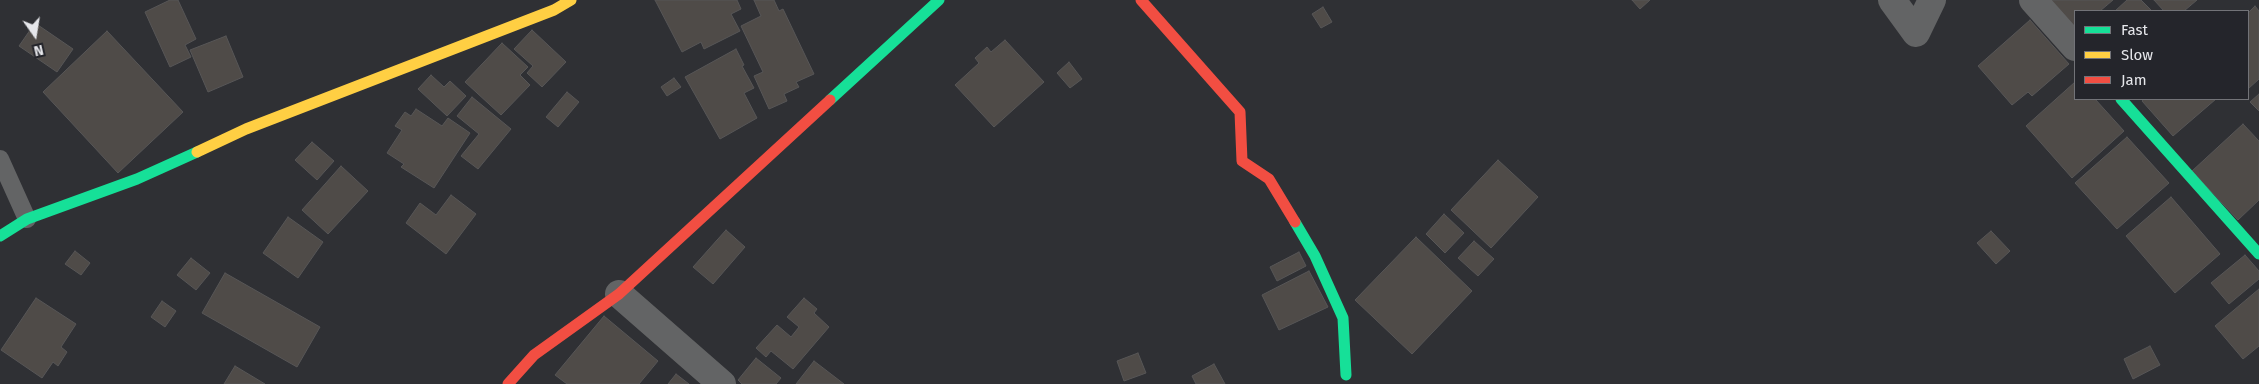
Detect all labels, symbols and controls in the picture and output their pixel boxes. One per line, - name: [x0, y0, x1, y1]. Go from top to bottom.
- north arrow: [10, 10, 60, 60]
- legend: [2074, 10, 2249, 100]
- text: Fast: [2121, 21, 2148, 39]
- text: N: [32, 41, 45, 59]
- text: Slow: [2121, 46, 2153, 64]
- text: Jam: [2121, 71, 2147, 89]

